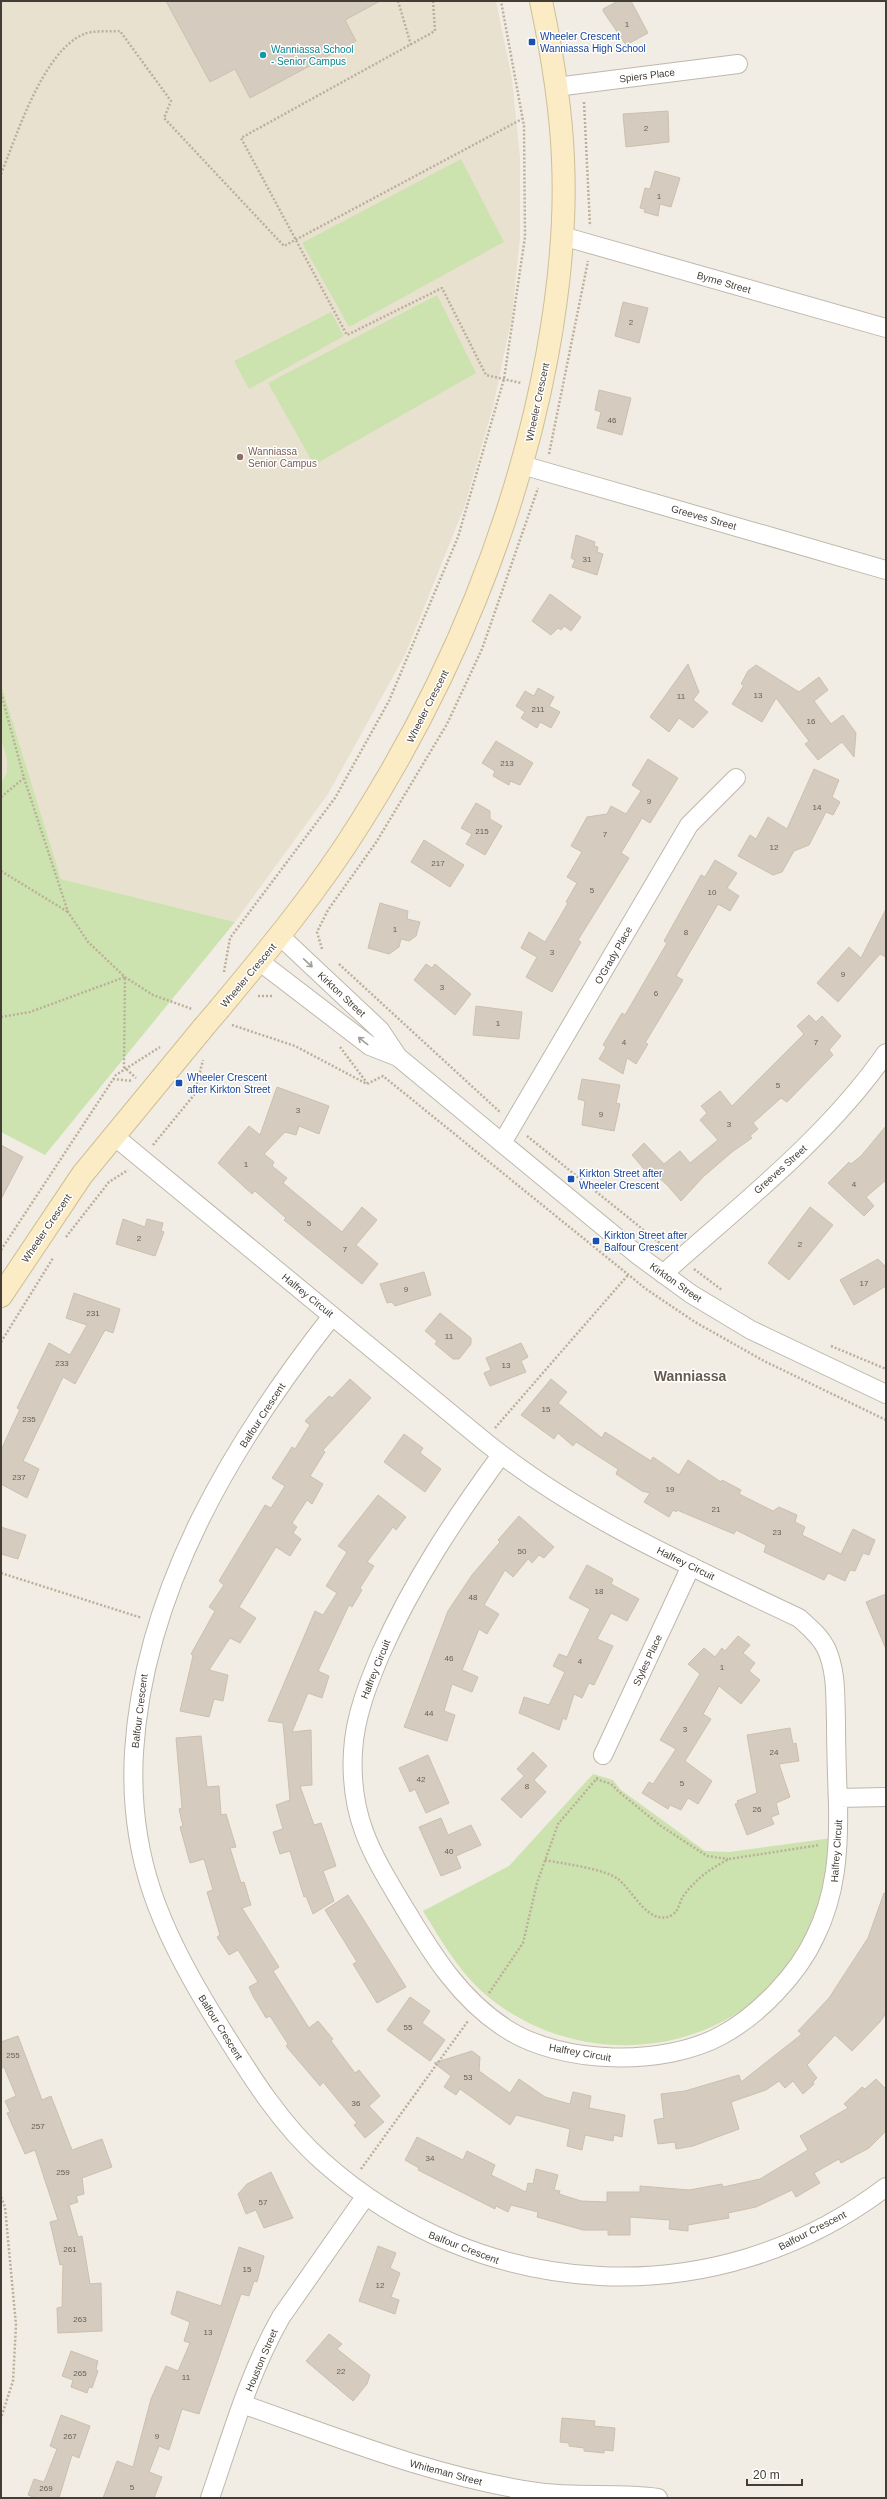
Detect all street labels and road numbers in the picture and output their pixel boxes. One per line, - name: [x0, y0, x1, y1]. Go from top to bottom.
- street label: Spiers Place: [619, 67, 676, 84]
- street label: Byrne Street: [696, 270, 752, 295]
- street label: Wheeler Crescent: [524, 362, 551, 442]
- street label: Greeves Street: [670, 503, 738, 532]
- street label: Wheeler Crescent: [404, 668, 451, 744]
- street label: O'Grady Place: [592, 924, 635, 986]
- street label: Wheeler Crescent: [218, 941, 278, 1010]
- street label: Kirkton Street: [316, 970, 368, 1019]
- street label: Greeves Street: [752, 1143, 809, 1196]
- street label: Wheeler Crescent: [19, 1192, 73, 1265]
- street label: Kirkton Street: [648, 1261, 704, 1304]
- street label: Halfrey Circuit: [280, 1271, 336, 1320]
- street label: Balfour Crescent: [238, 1381, 287, 1450]
- street label: Halfrey Circuit: [655, 1545, 717, 1582]
- street label: Styles Place: [631, 1633, 664, 1687]
- street label: Halfrey Circuit: [359, 1638, 392, 1700]
- street label: Balfour Crescent: [129, 1673, 150, 1749]
- street label: Halfrey Circuit: [829, 1819, 844, 1883]
- street label: Balfour Crescent: [196, 1993, 245, 2062]
- street label: Halfrey Circuit: [548, 2042, 612, 2063]
- street label: Balfour Crescent: [777, 2209, 848, 2252]
- street label: Balfour Crescent: [427, 2229, 501, 2266]
- street label: Houston Street: [243, 2327, 280, 2393]
- street label: Whiteman Street: [408, 2458, 483, 2487]

